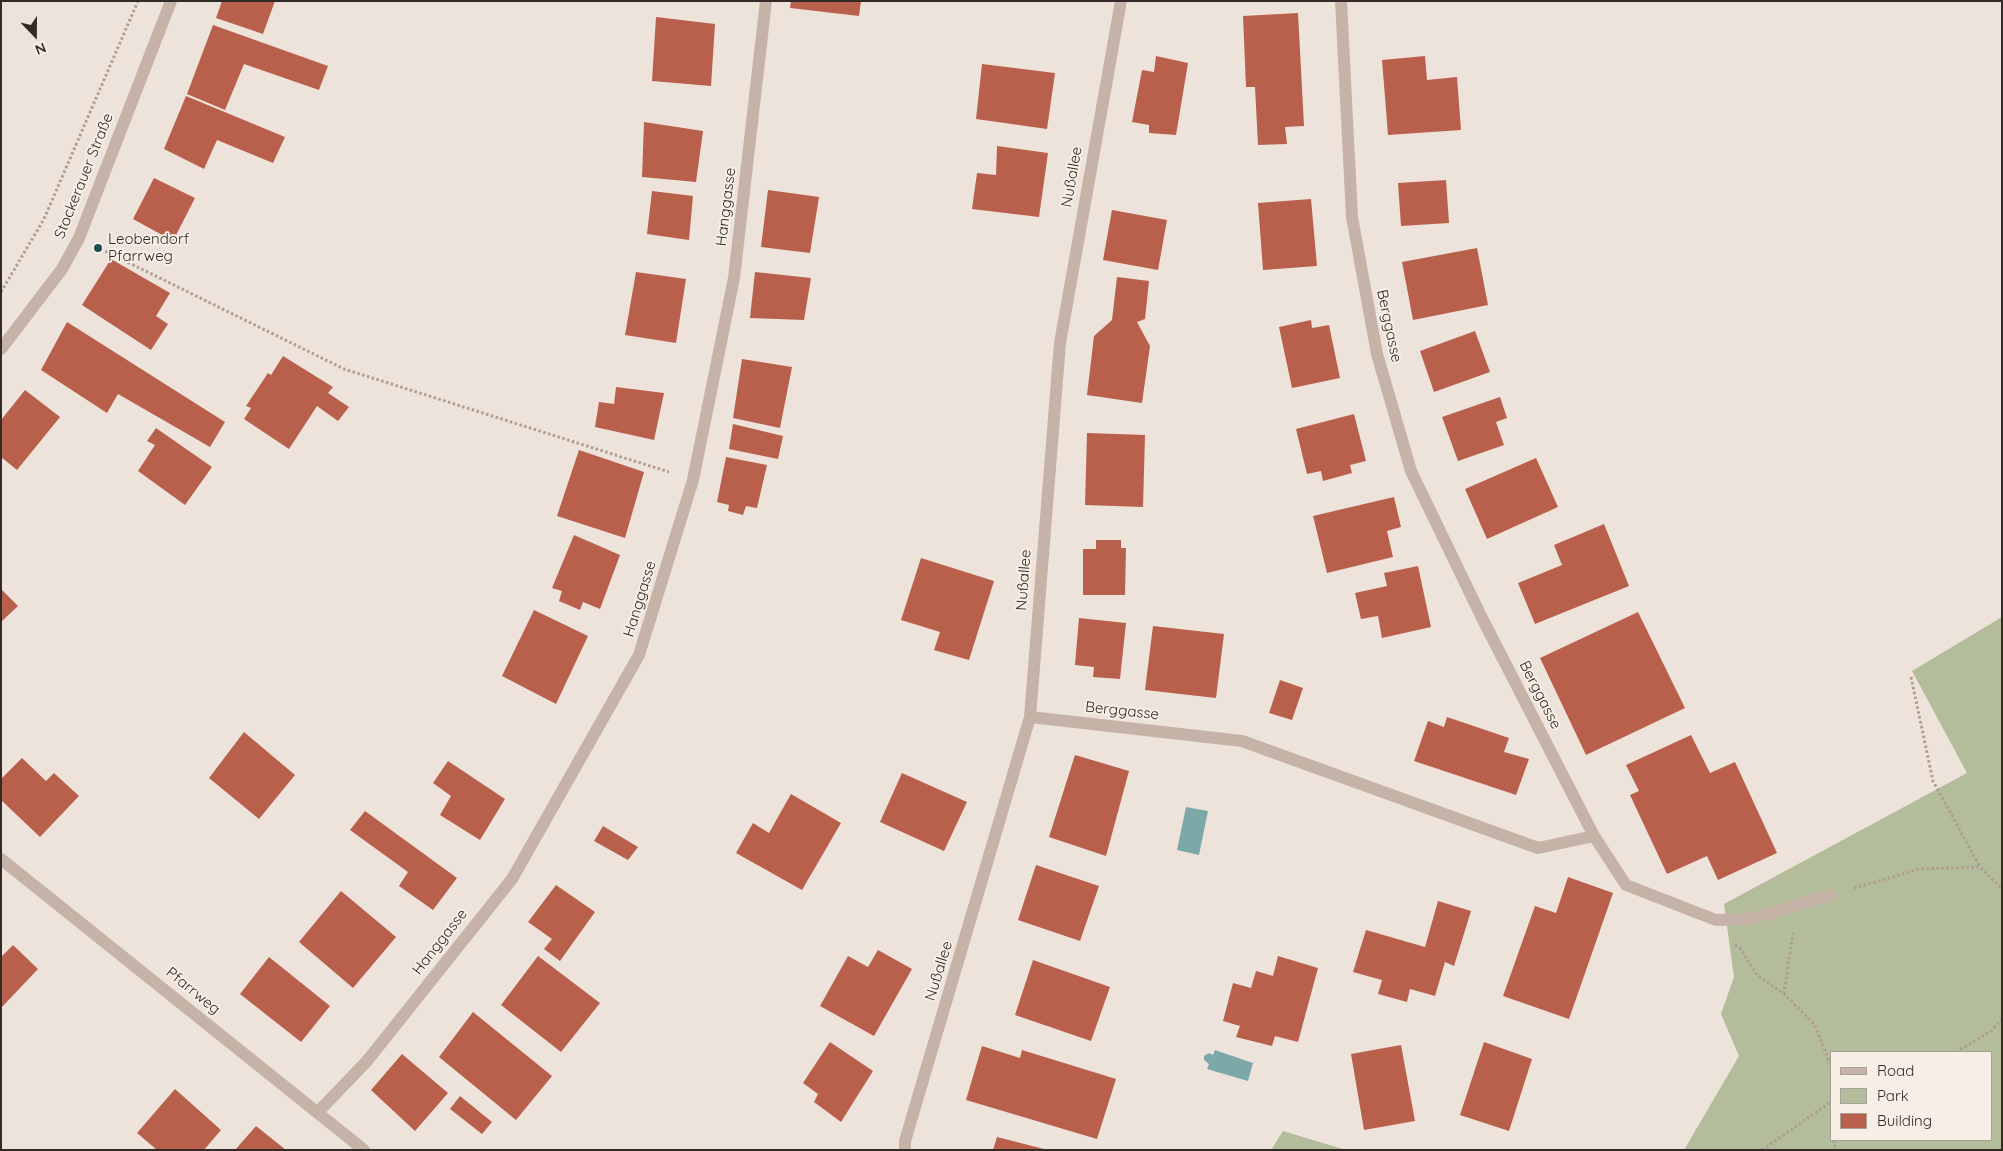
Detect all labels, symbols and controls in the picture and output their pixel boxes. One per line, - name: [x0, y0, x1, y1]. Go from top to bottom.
- north arrow: [10, 10, 60, 60]
- text: N: [32, 39, 49, 59]
- street label: Stockerauer Straße: [51, 111, 117, 241]
- street label: Nußallee: [1058, 145, 1086, 209]
- street label: Hanggasse: [712, 167, 740, 247]
- place label: Leobendorf Pfarrweg: [108, 230, 189, 265]
- marker: Leobendorf Pfarrweg: [92, 242, 104, 254]
- street label: Berggasse: [1372, 288, 1406, 364]
- street label: Nußallee: [1013, 549, 1035, 611]
- street label: Hanggasse: [620, 559, 660, 639]
- street label: Berggasse: [1515, 658, 1565, 732]
- street label: Berggasse: [1084, 698, 1160, 724]
- street label: Hanggasse: [409, 905, 471, 979]
- street label: Nußallee: [921, 939, 957, 1003]
- street label: Pfarrweg: [162, 964, 224, 1018]
- legend: [1830, 1051, 1993, 1141]
- text: Road: [1877, 1061, 1914, 1080]
- text: Park: [1877, 1086, 1909, 1105]
- text: Building: [1877, 1111, 1932, 1130]

